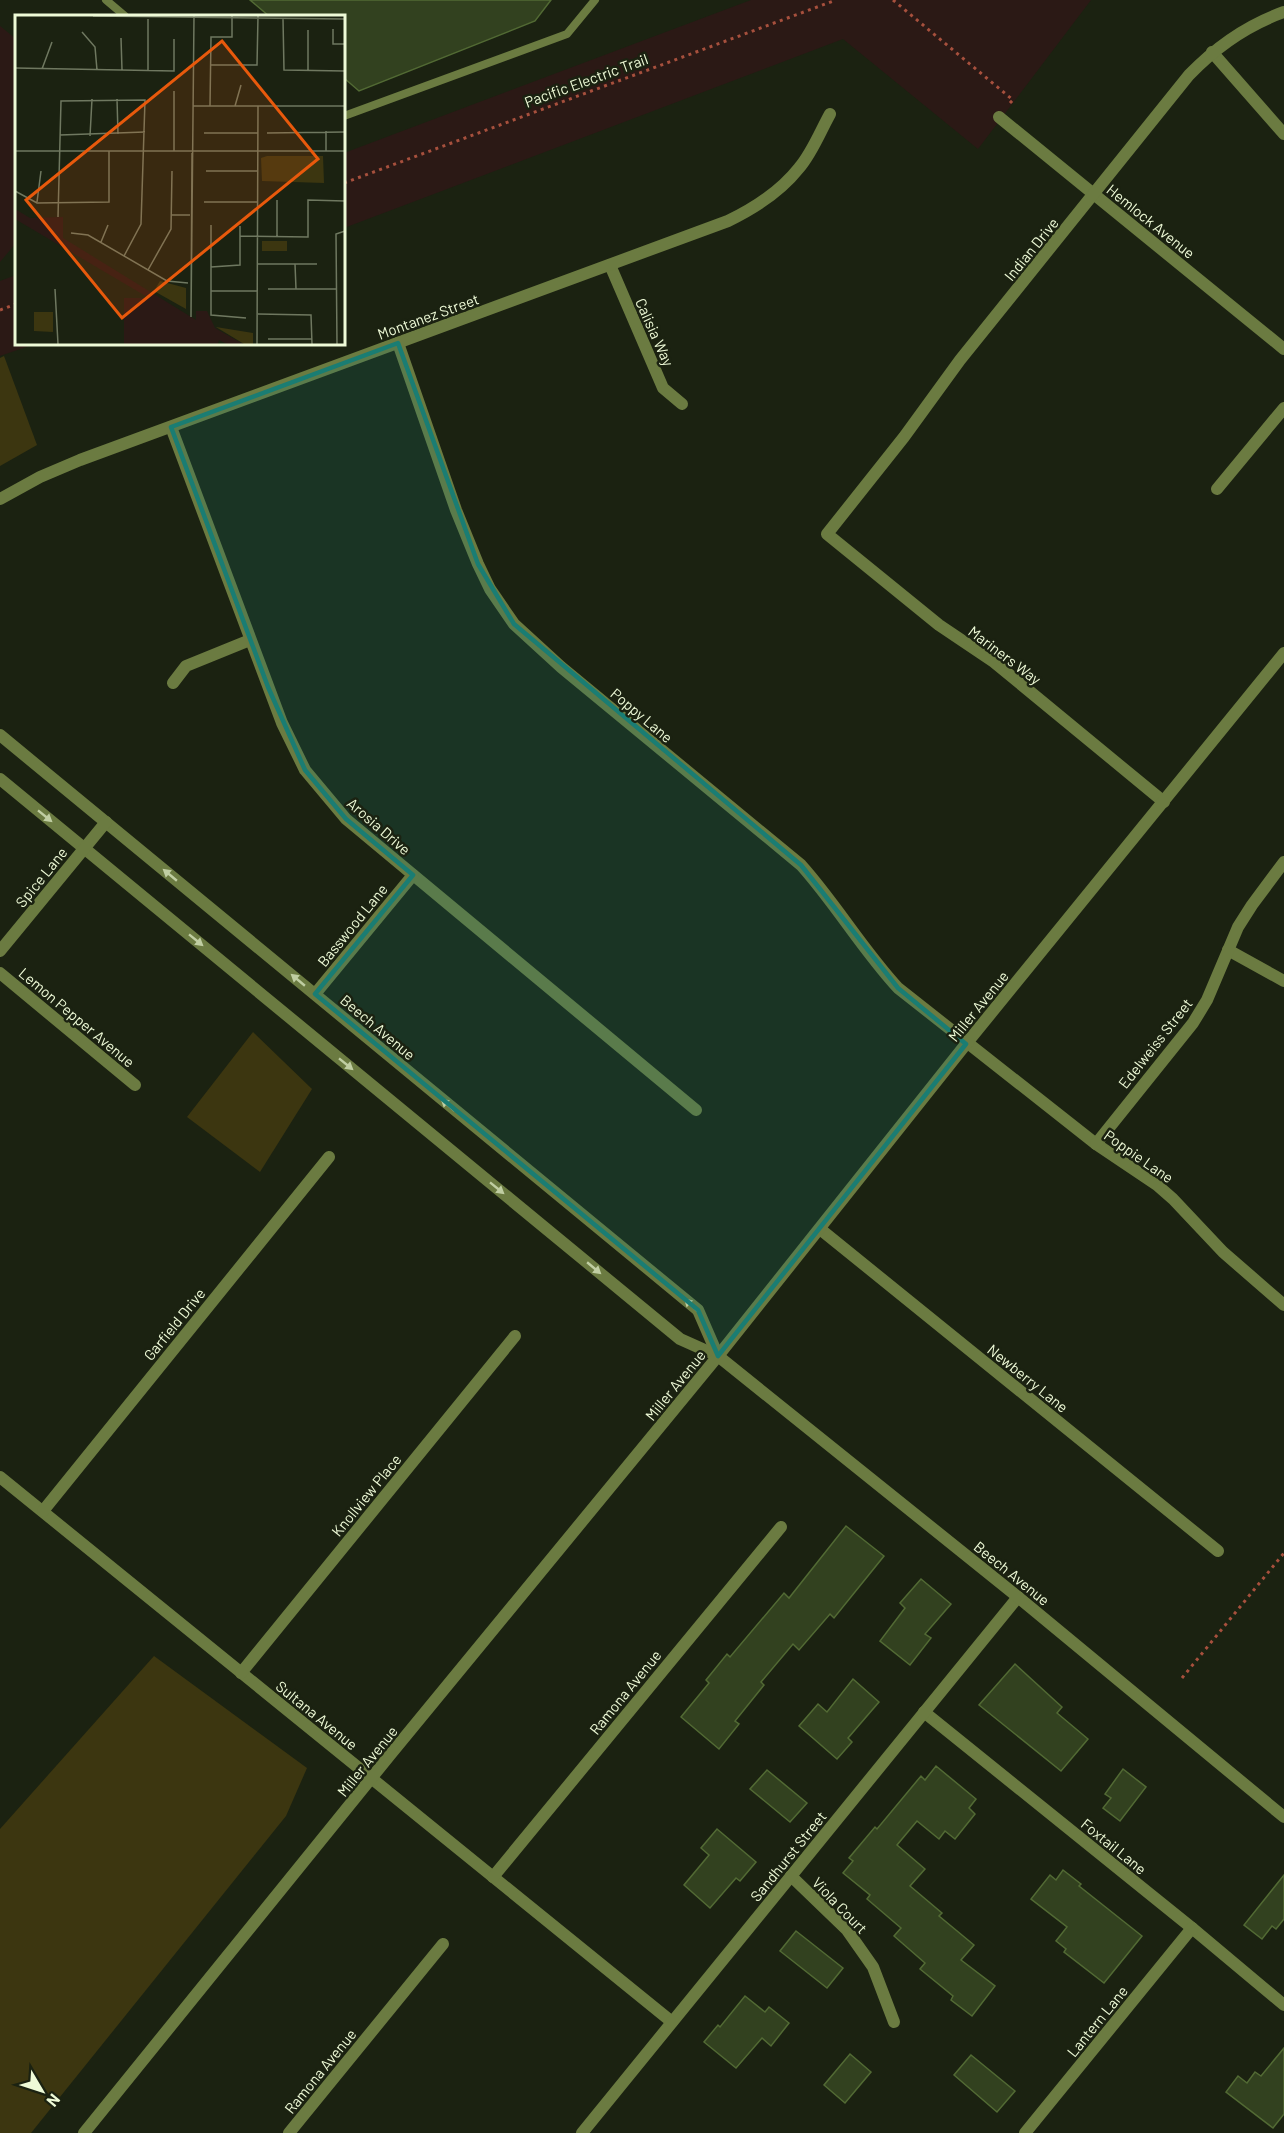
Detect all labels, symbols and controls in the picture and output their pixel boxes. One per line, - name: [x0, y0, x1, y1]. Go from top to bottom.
- inset map: [15, 15, 345, 345]
- street label: Pacific Electric Trail: [522, 49, 650, 111]
- street label: Hemlock Avenue: [1103, 180, 1199, 262]
- street label: Indian Drive: [1000, 214, 1062, 284]
- street label: Montanez Street: [375, 289, 481, 343]
- street label: Calisia Way: [632, 295, 678, 369]
- street label: Mariners Way: [965, 622, 1045, 688]
- street label: Poppy Lane: [607, 684, 677, 746]
- street label: Arosia Drive: [344, 794, 414, 858]
- one-way arrow: [37, 810, 53, 823]
- street label: Spice Lane: [11, 843, 71, 911]
- one-way arrow: [163, 869, 178, 882]
- street label: Basswood Lane: [313, 880, 391, 970]
- one-way arrow: [188, 933, 203, 946]
- street label: Lemon Pepper Avenue: [16, 963, 138, 1071]
- street label: Miller Avenue: [944, 967, 1012, 1045]
- one-way arrow: [290, 974, 306, 987]
- street label: Beech Avenue: [337, 991, 419, 1063]
- street label: Edelweiss Street: [1114, 994, 1196, 1092]
- one-way arrow: [338, 1057, 353, 1070]
- one-way arrow: [441, 1099, 456, 1112]
- street label: Poppie Lane: [1101, 1126, 1177, 1186]
- one-way arrow: [489, 1181, 504, 1194]
- one-way arrow: [586, 1261, 601, 1274]
- street label: Garfield Drive: [139, 1284, 209, 1364]
- one-way arrow: [685, 1299, 699, 1313]
- street label: Newberry Lane: [984, 1340, 1072, 1416]
- street label: Miller Avenue: [641, 1346, 709, 1424]
- street label: Knollview Place: [327, 1450, 405, 1540]
- street label: Beech Avenue: [971, 1537, 1053, 1609]
- street label: Ramona Avenue: [585, 1646, 665, 1738]
- street label: Sultana Avenue: [273, 1677, 361, 1753]
- street label: Miller Avenue: [333, 1722, 401, 1800]
- street label: Sandhurst Street: [746, 1807, 830, 1905]
- street label: Foxtail Lane: [1078, 1814, 1150, 1878]
- street label: Viola Court: [809, 1873, 871, 1937]
- street label: Lantern Lane: [1063, 1982, 1131, 2060]
- street label: Ramona Avenue: [280, 2025, 360, 2117]
- north arrow: [12, 2061, 72, 2121]
- text: N: [43, 2091, 65, 2111]

